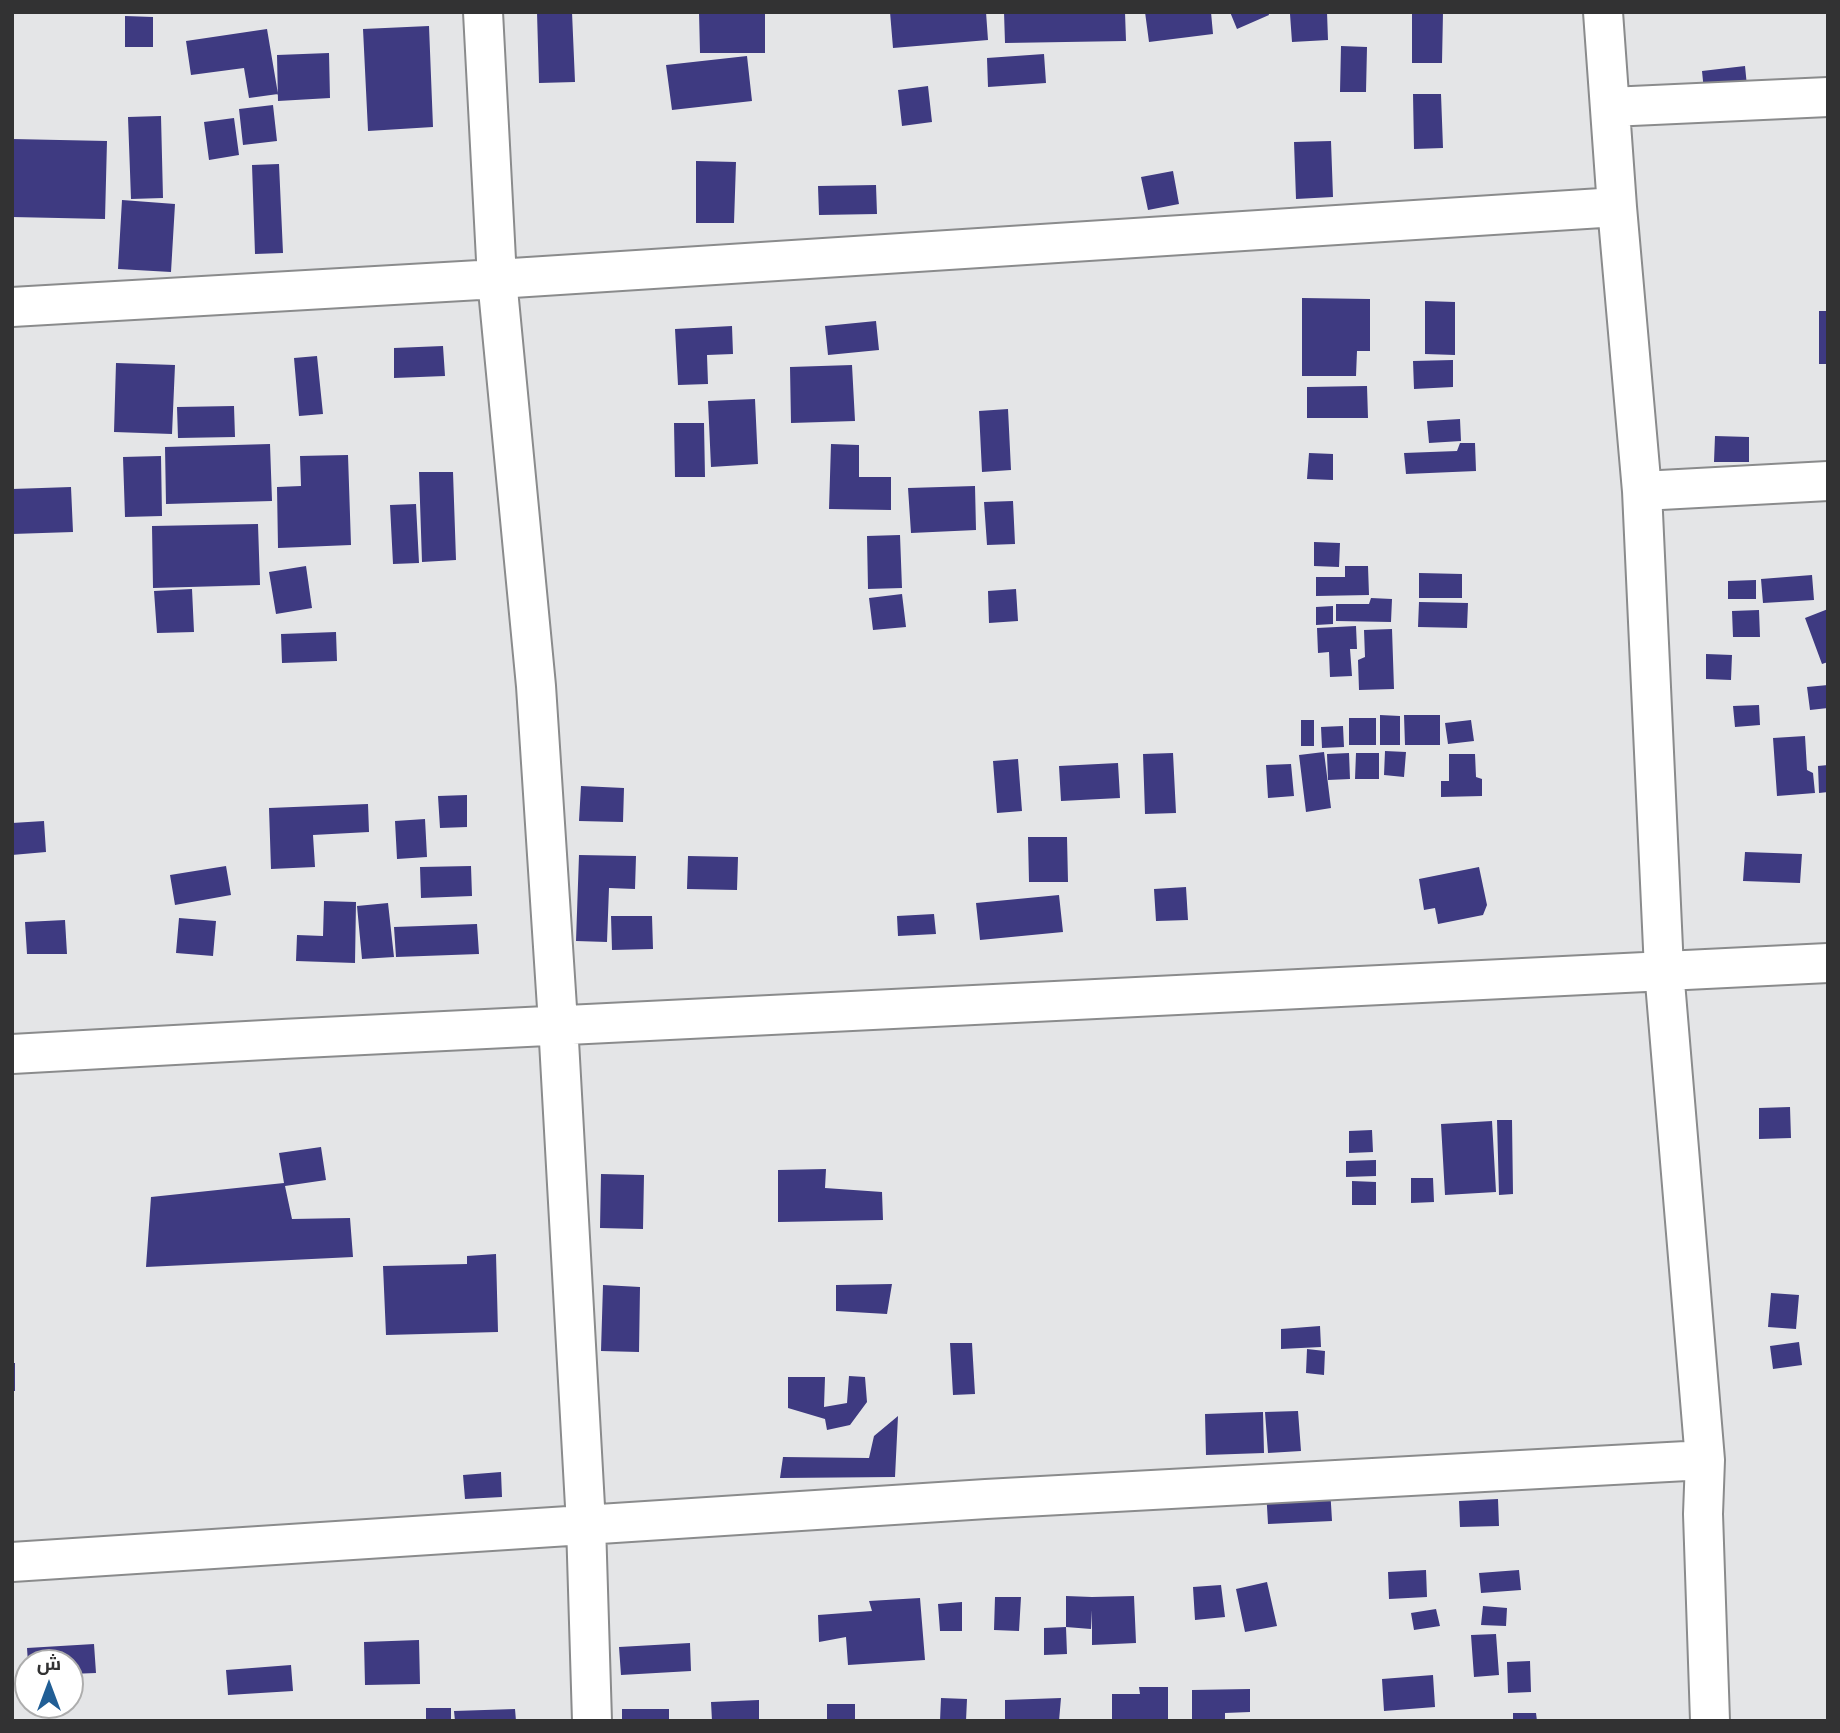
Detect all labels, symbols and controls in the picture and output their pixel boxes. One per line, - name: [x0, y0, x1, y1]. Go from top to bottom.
- north arrow: [14, 1649, 84, 1719]
- text: ش: [37, 1651, 61, 1678]

